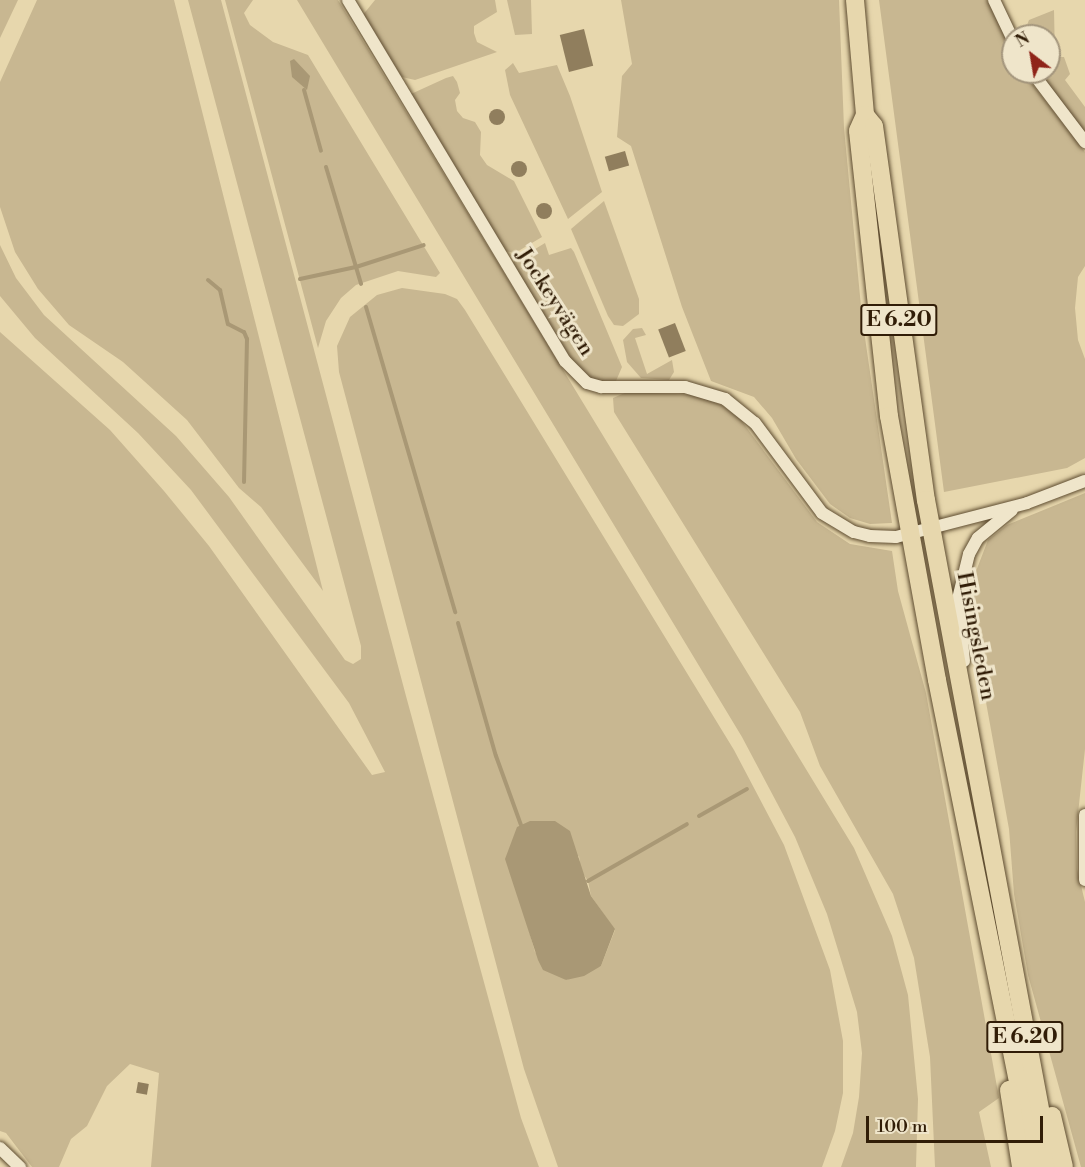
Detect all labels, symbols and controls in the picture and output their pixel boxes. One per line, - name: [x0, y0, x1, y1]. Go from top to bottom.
- north arrow: [1001, 24, 1061, 84]
- text: N: [1012, 28, 1033, 52]
- street label: Jockeyvägen: [510, 243, 600, 361]
- road number: E 6.20: [860, 302, 938, 338]
- street label: Hisingsleden: [951, 570, 1001, 702]
- road number: E 6.20: [986, 1019, 1064, 1055]
- scale bar: [869, 1104, 1046, 1142]
- text: 100 m: [877, 1115, 928, 1138]

